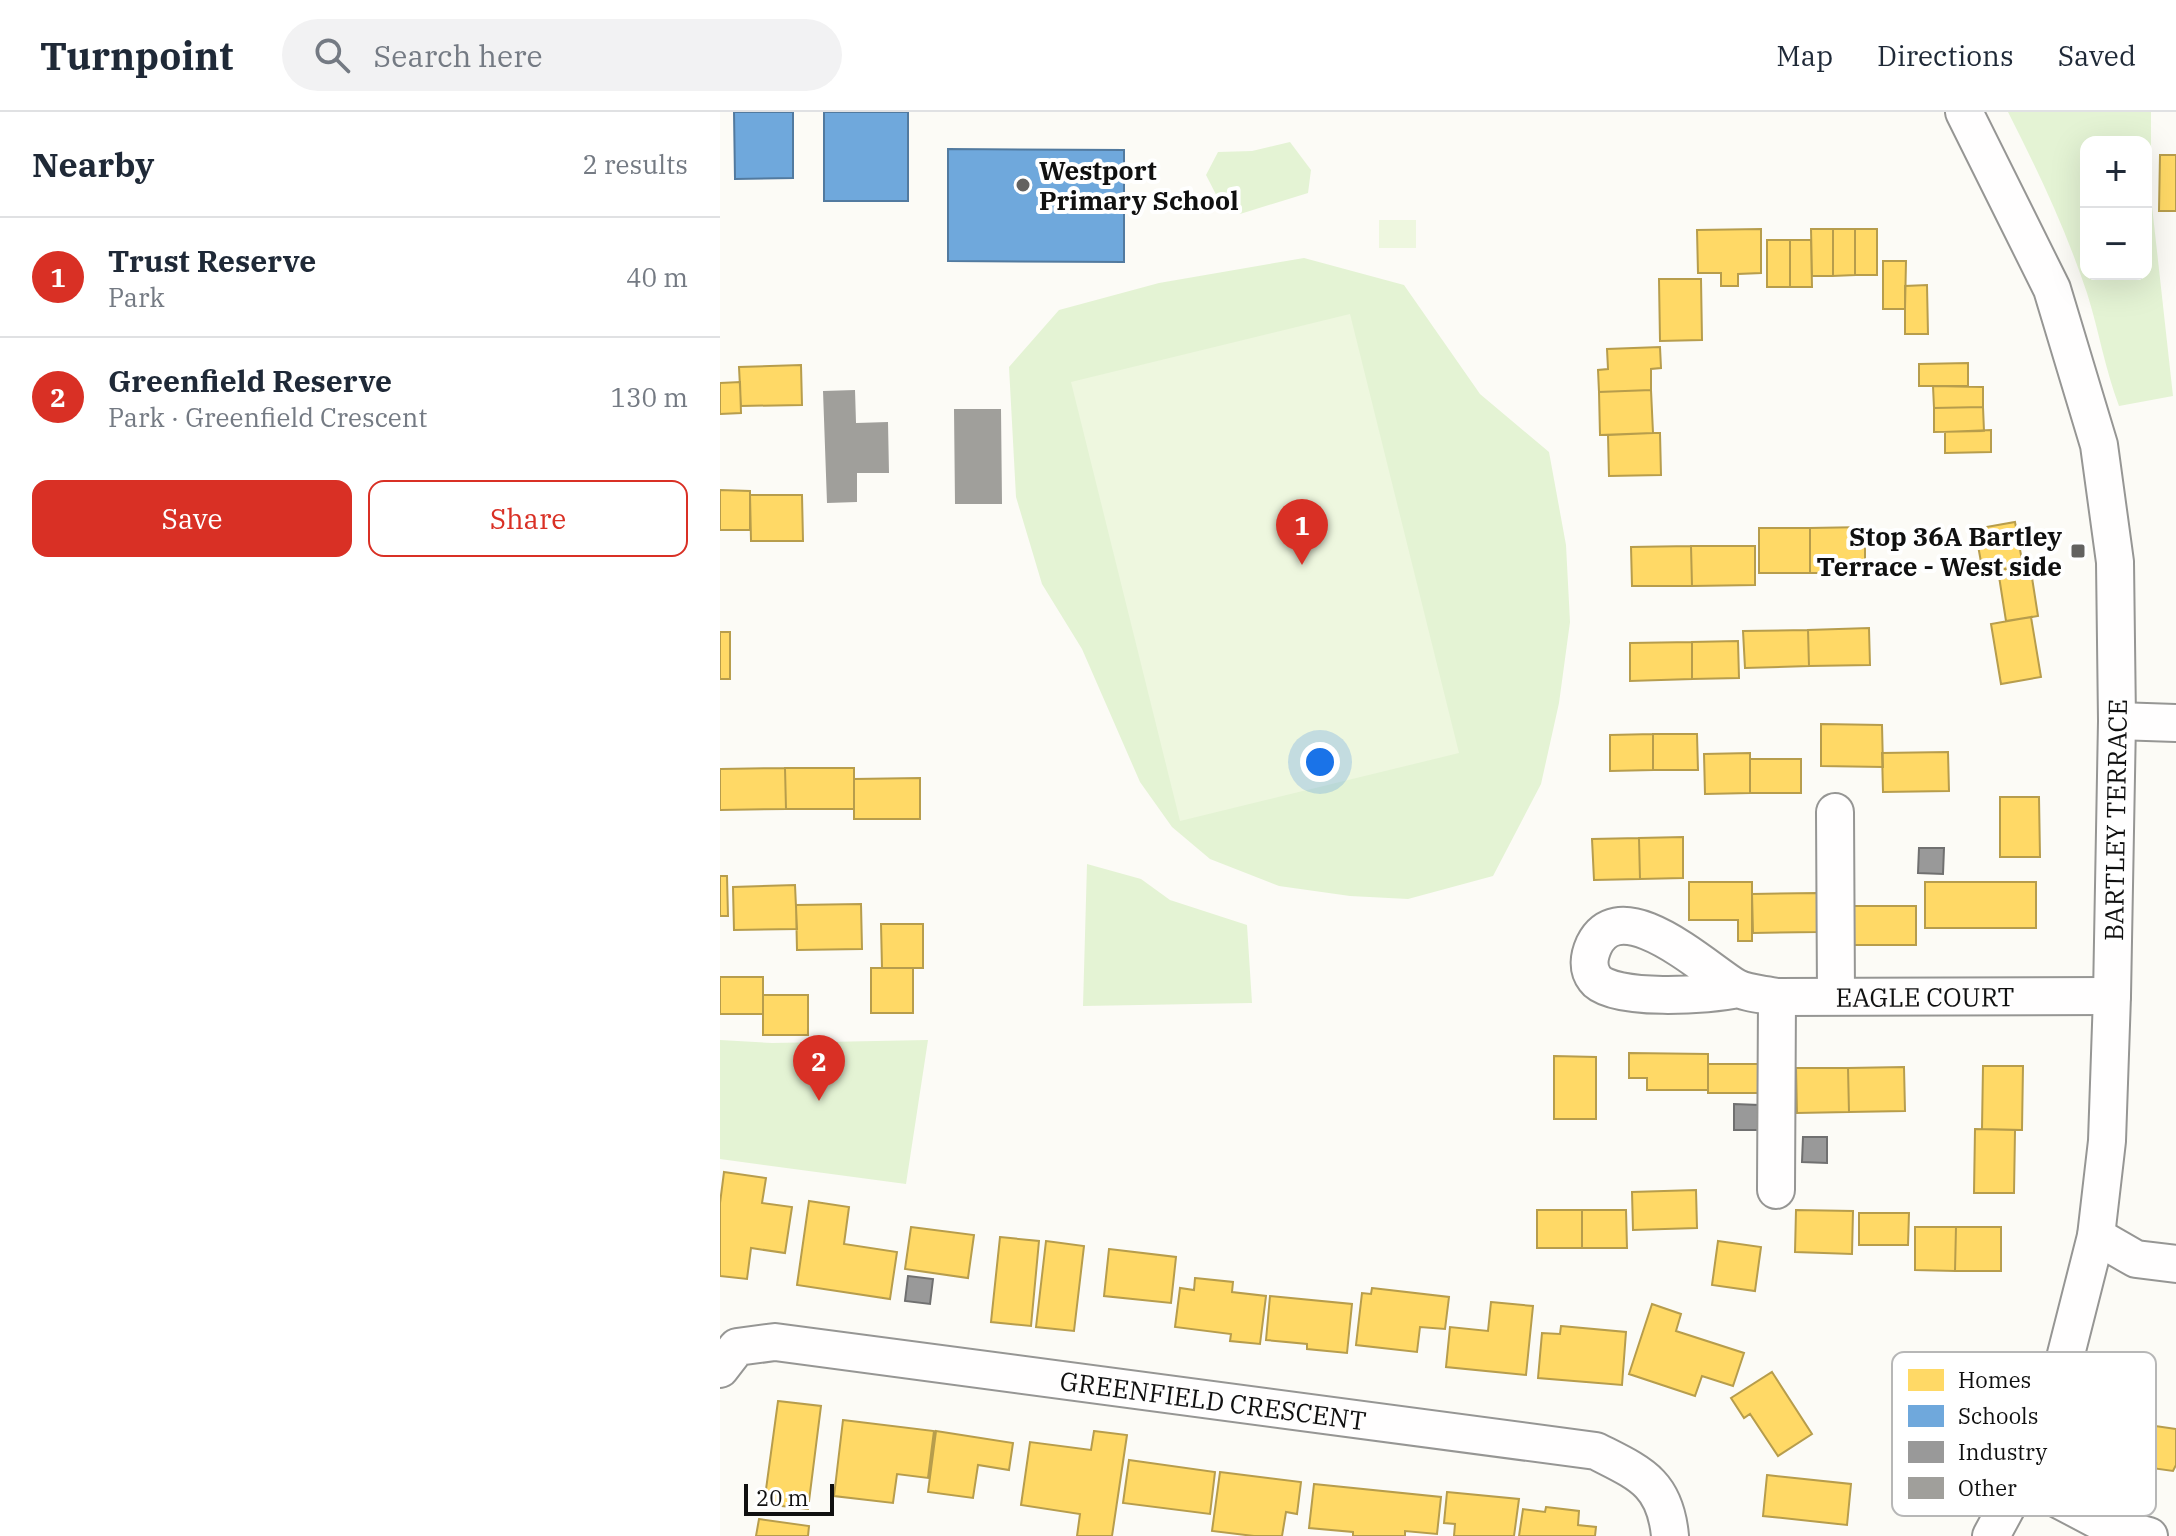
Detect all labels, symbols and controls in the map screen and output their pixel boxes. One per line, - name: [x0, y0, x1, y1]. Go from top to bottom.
- search box: [282, 19, 842, 91]
- text: Turnpoint: [40, 31, 234, 80]
- icon: search: [310, 33, 354, 77]
- text: Search here: [374, 36, 543, 75]
- text: Map: [1776, 37, 1833, 74]
- text: Directions: [1877, 37, 2014, 74]
- text: Saved: [2058, 37, 2136, 74]
- map controls: [2080, 136, 2152, 280]
- button: +: [2080, 136, 2152, 208]
- text: Nearby: [32, 142, 154, 186]
- text: 2 results: [582, 147, 688, 181]
- place label: Westport Primary School: [1039, 153, 1239, 217]
- marker: Westport Primary School: [1014, 176, 1032, 194]
- button: −: [2080, 208, 2152, 280]
- text: Trust Reserve: [108, 241, 316, 280]
- text: 1: [50, 260, 66, 294]
- text: 40 m: [626, 260, 688, 294]
- text: Park: [108, 280, 165, 314]
- text: Greenfield Reserve: [108, 361, 392, 400]
- text: 2: [50, 380, 66, 414]
- text: 130 m: [610, 380, 688, 414]
- text: Park · Greenfield Crescent: [108, 400, 428, 434]
- button: Save: [32, 480, 352, 557]
- button: Share: [368, 480, 688, 557]
- pin: 1: [1276, 499, 1328, 565]
- place label: Stop 36A Bartley Terrace - West side: [1817, 519, 2062, 583]
- marker: Stop 36A Bartley Terrace - West side: [2069, 542, 2087, 560]
- street label: BARTLEY TERRACE: [2096, 699, 2134, 941]
- your location: [1300, 742, 1340, 782]
- street label: EAGLE COURT: [1835, 979, 2015, 1014]
- pin: 2: [793, 1035, 845, 1101]
- legend: [1892, 1352, 2156, 1516]
- street label: GREENFIELD CRESCENT: [1058, 1363, 1368, 1437]
- text: Homes: [1958, 1365, 2031, 1394]
- text: Schools: [1958, 1401, 2038, 1430]
- text: Industry: [1958, 1437, 2047, 1466]
- text: Other: [1958, 1473, 2017, 1502]
- scale bar: [744, 1480, 834, 1516]
- text: 20 m: [756, 1483, 808, 1512]

